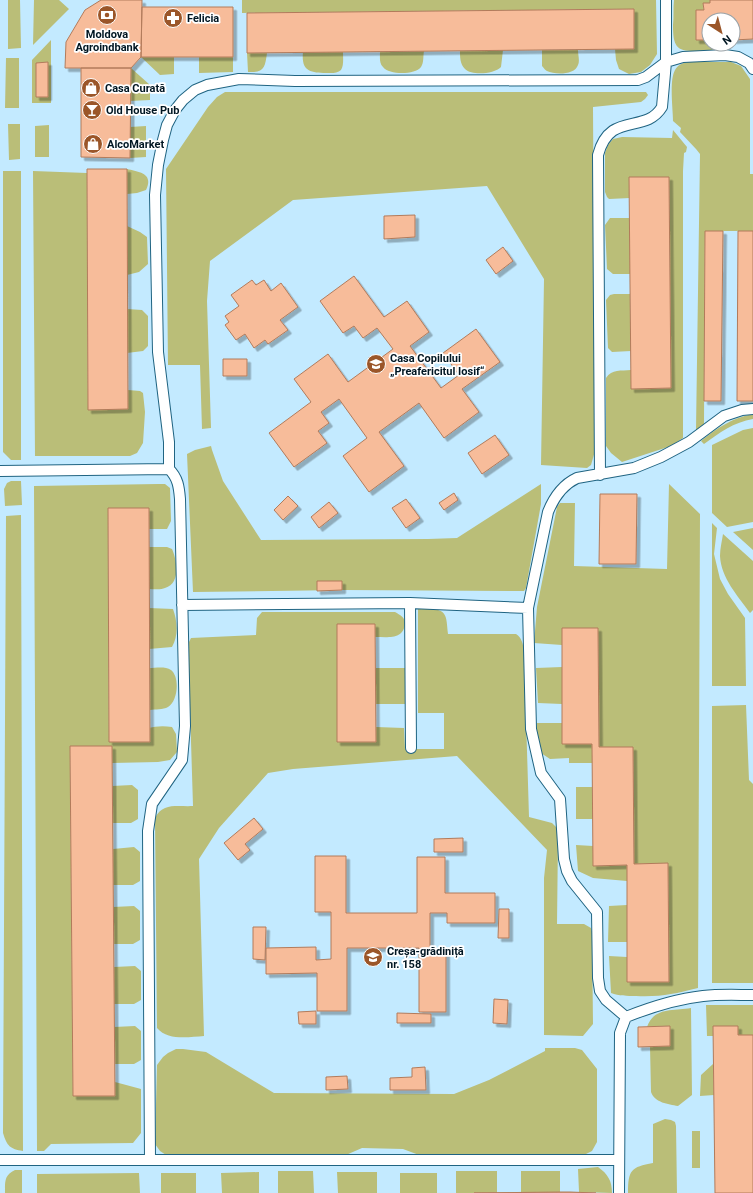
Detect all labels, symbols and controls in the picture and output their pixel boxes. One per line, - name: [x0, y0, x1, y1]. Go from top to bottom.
- bank icon: Moldova Agroindbank: [96, 4, 118, 26]
- pharmacy icon: Felicia: [162, 7, 184, 29]
- place label: Felicia: [187, 12, 219, 25]
- north arrow: [701, 12, 741, 52]
- place label: Moldova Agroindbank: [75, 28, 139, 54]
- text: N: [719, 32, 734, 47]
- shop icon: Casa Curată: [80, 77, 102, 99]
- place label: Casa Curată: [105, 82, 165, 95]
- bar icon: Old House Pub: [81, 99, 103, 121]
- place label: Old House Pub: [106, 104, 179, 117]
- shop icon: AlcoMarket: [82, 133, 104, 155]
- place label: AlcoMarket: [107, 138, 164, 151]
- place label: Casa Copilului „Preafericitul Iosif“: [390, 352, 485, 378]
- school or university icon: Casa Copilului „Preafericitul Iosif“: [365, 353, 387, 375]
- place label: Creșa-grădiniță nr. 158: [387, 945, 464, 971]
- school or university icon: Creșa-grădiniță nr. 158: [362, 946, 384, 968]

